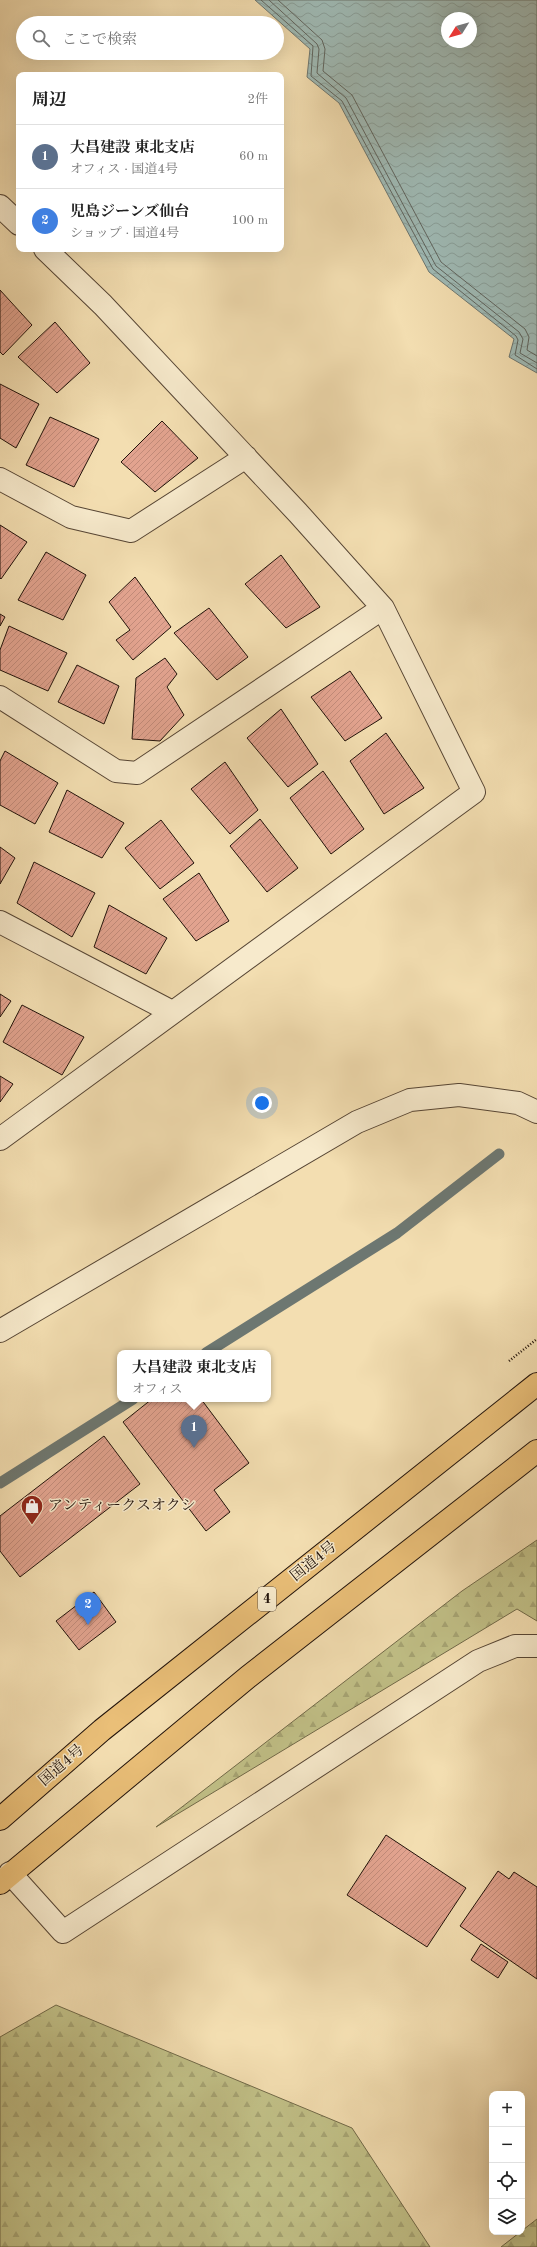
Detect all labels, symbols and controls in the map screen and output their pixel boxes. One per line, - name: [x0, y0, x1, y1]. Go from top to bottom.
- north arrow: [441, 12, 477, 48]
- search box: [16, 16, 284, 60]
- icon: search: [30, 27, 52, 49]
- text: ここで検索: [62, 33, 137, 48]
- text: 周辺: [32, 92, 66, 109]
- text: 2件: [247, 93, 268, 106]
- text: 大昌建設 東北支店: [70, 141, 194, 156]
- text: 1: [41, 150, 49, 163]
- text: 60 m: [239, 150, 268, 163]
- text: オフィス · 国道4号: [70, 163, 178, 176]
- text: 児島ジーンズ仙台: [70, 205, 189, 220]
- text: 2: [41, 214, 49, 227]
- text: 100 m: [231, 214, 268, 227]
- text: ショップ · 国道4号: [70, 227, 179, 240]
- your location: [252, 1093, 272, 1113]
- popup: [117, 1350, 271, 1402]
- text: 大昌建設 東北支店: [132, 1361, 256, 1376]
- text: オフィス: [132, 1383, 182, 1396]
- pin: 1: [181, 1415, 207, 1448]
- shop icon: アンティークスオクシ: [19, 1493, 45, 1526]
- place label: アンティークスオクシ: [48, 1498, 196, 1514]
- street label: 国道4号: [287, 1538, 340, 1585]
- road number: 4: [258, 1587, 276, 1611]
- pin: 2: [75, 1592, 101, 1625]
- street label: 国道4号: [36, 1741, 87, 1789]
- map controls: [489, 2091, 525, 2235]
- button: +: [489, 2091, 525, 2127]
- button: −: [489, 2127, 525, 2163]
- button: locate: [489, 2163, 525, 2199]
- button: layers: [489, 2199, 525, 2235]

